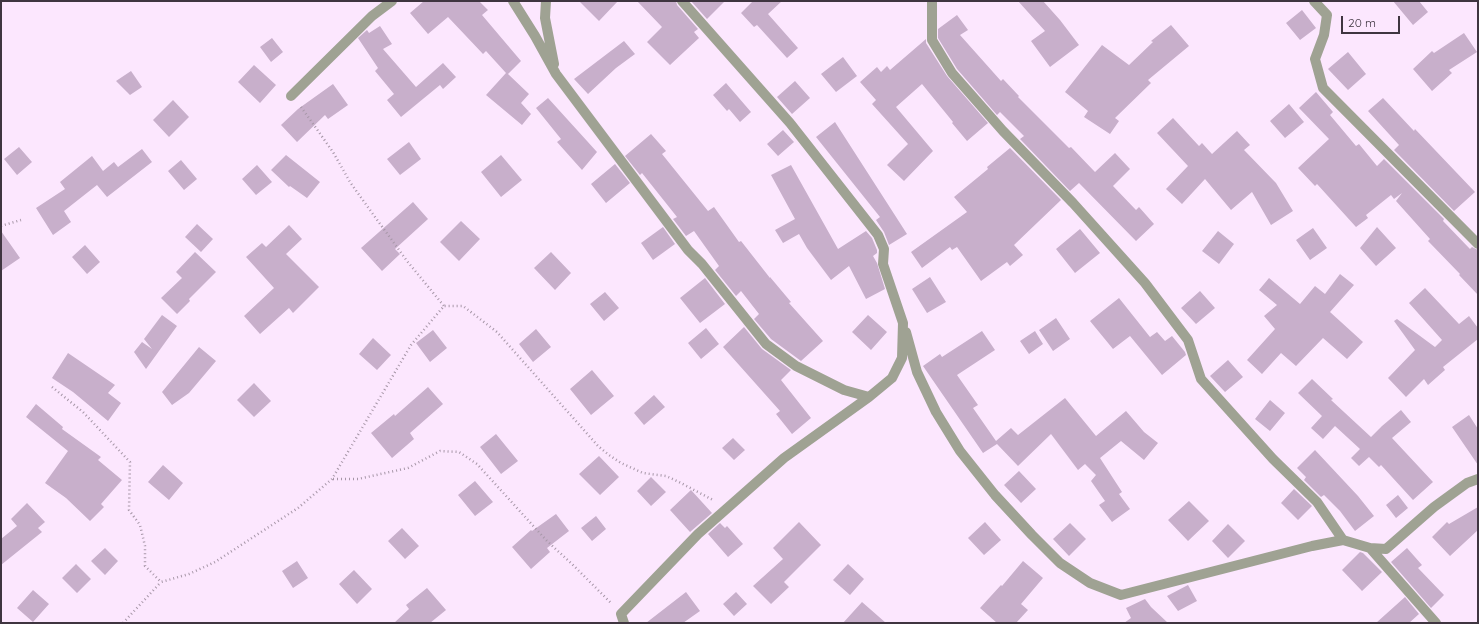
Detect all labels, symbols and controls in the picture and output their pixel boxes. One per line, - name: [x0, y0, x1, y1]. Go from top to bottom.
- scale bar: [1343, 8, 1402, 34]
- text: 20 m: [1348, 15, 1376, 30]

